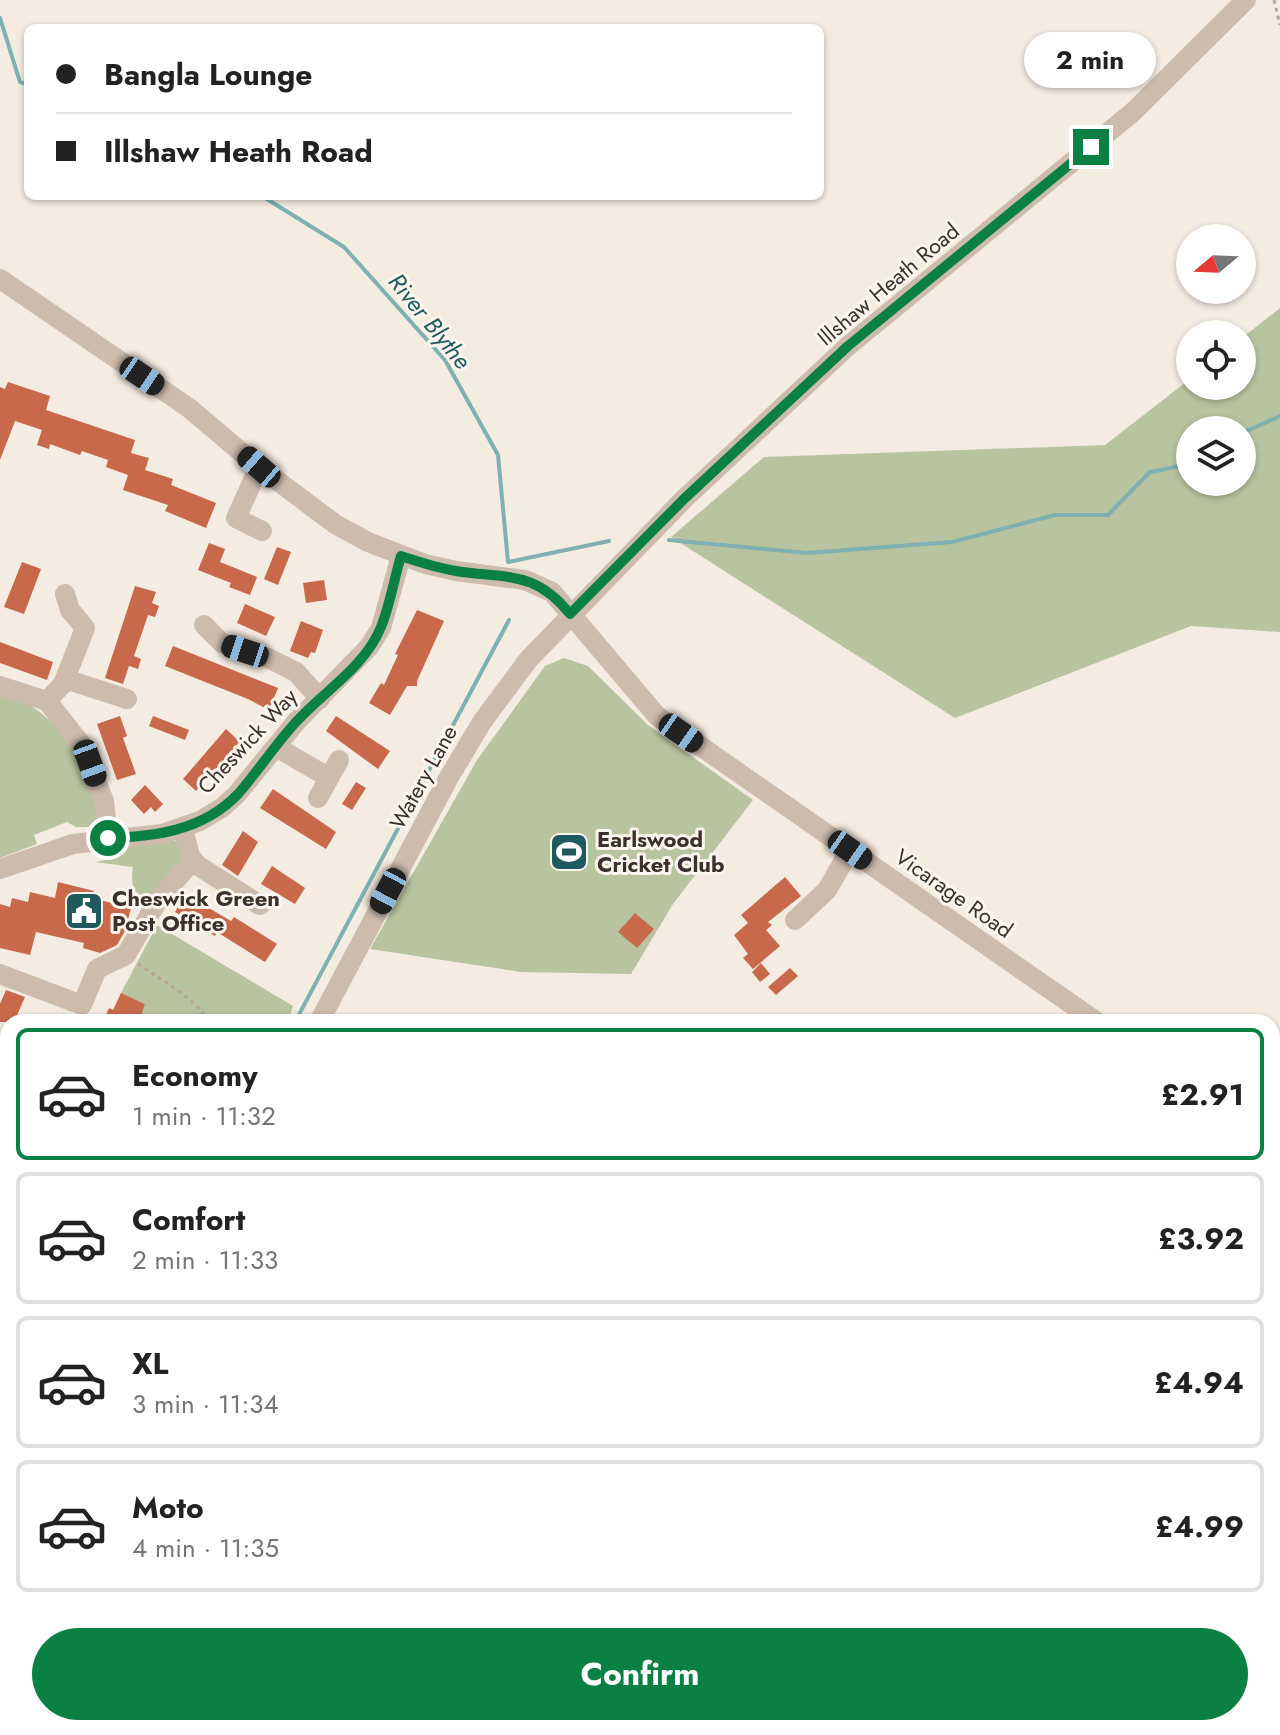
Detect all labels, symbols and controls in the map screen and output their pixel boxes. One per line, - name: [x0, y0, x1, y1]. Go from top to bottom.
- callout: 2 min: [1025, 31, 1157, 87]
- text: 2 min: [1056, 41, 1124, 79]
- text: Bangla Lounge: [104, 53, 312, 96]
- route end: [1073, 129, 1109, 165]
- text: Illshaw Heath Road: [104, 130, 373, 173]
- street label: Illshaw Heath Road: [810, 215, 966, 353]
- north arrow: [1176, 224, 1256, 304]
- map controls: [1176, 224, 1256, 496]
- water label: River Blythe: [380, 265, 480, 377]
- button: locate: [1176, 320, 1256, 400]
- car: [115, 353, 169, 399]
- button: layers: [1176, 416, 1256, 496]
- car: [233, 442, 285, 492]
- car: [218, 632, 272, 670]
- street label: Cheswick Way: [190, 681, 305, 801]
- car: [654, 709, 708, 757]
- street label: Watery Lane: [381, 719, 465, 835]
- car: [71, 736, 109, 790]
- route start: [90, 820, 126, 856]
- place label: Earlswood Cricket Club: [597, 823, 725, 880]
- car: [823, 826, 877, 874]
- sports icon: Earlswood Cricket Club: [548, 831, 590, 873]
- street label: Vicarage Road: [889, 840, 1019, 946]
- car: [366, 864, 410, 918]
- place label: Cheswick Green Post Office: [112, 882, 280, 939]
- public building icon: Cheswick Green Post Office: [63, 890, 105, 932]
- text: Economy: [132, 1054, 258, 1097]
- icon: car: [36, 1058, 108, 1130]
- text: £2.91: [1161, 1073, 1244, 1116]
- text: 1 min · 11:32: [132, 1097, 276, 1135]
- text: Comfort: [132, 1198, 245, 1241]
- icon: car: [36, 1202, 108, 1274]
- text: £3.92: [1158, 1217, 1244, 1260]
- text: 2 min · 11:33: [132, 1241, 278, 1279]
- text: XL: [132, 1342, 168, 1385]
- icon: car: [36, 1346, 108, 1418]
- text: £4.94: [1154, 1361, 1244, 1404]
- text: 3 min · 11:34: [132, 1385, 279, 1423]
- text: Moto: [132, 1486, 204, 1529]
- icon: car: [36, 1490, 108, 1562]
- text: £4.99: [1155, 1505, 1244, 1548]
- text: 4 min · 11:35: [132, 1529, 279, 1567]
- button: Confirm: [32, 1628, 1248, 1720]

